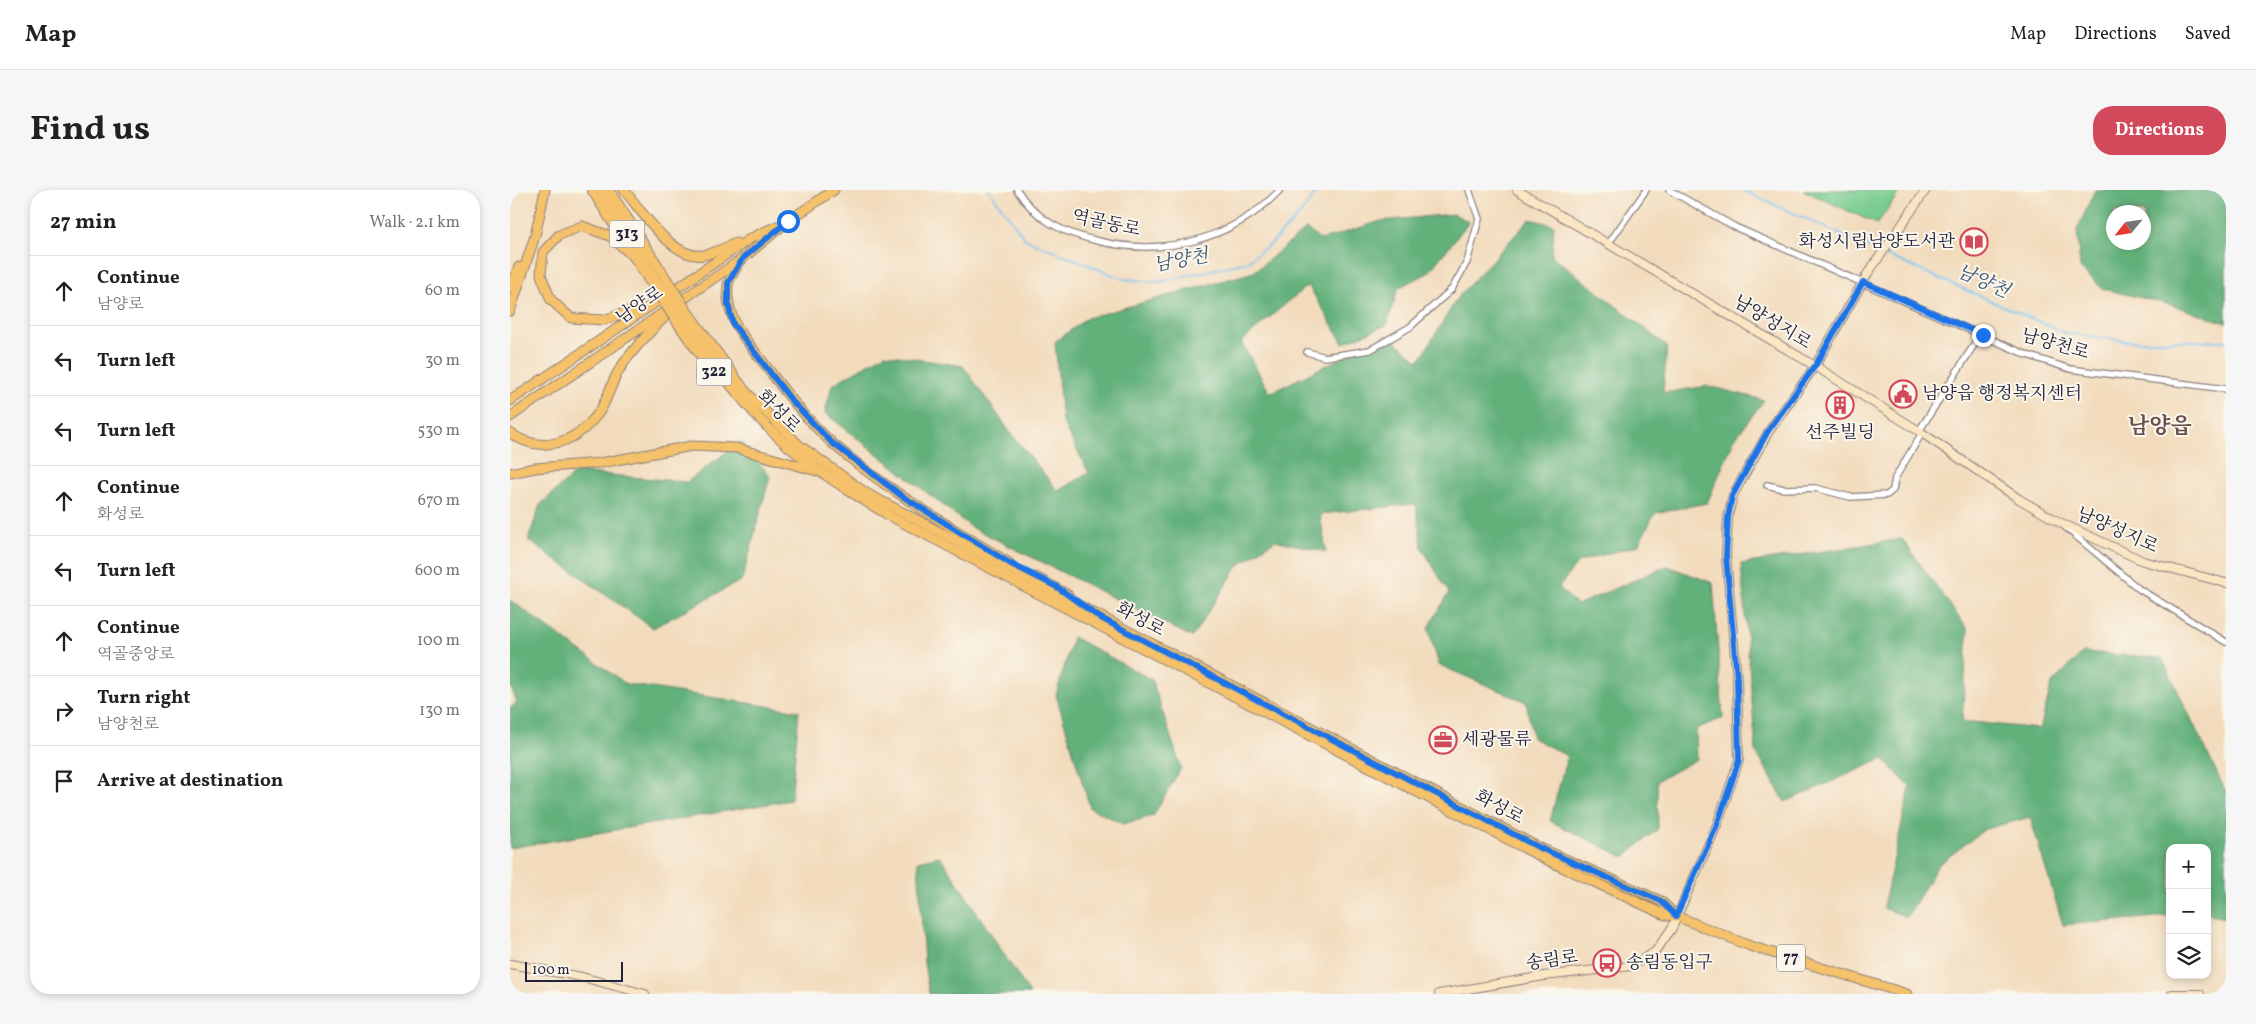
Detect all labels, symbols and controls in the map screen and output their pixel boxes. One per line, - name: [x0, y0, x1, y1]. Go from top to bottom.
- text: Map: [25, 18, 76, 52]
- text: Map: [2010, 22, 2046, 47]
- text: Directions: [2074, 22, 2157, 47]
- text: Saved: [2185, 22, 2231, 47]
- text: Find us: [30, 106, 150, 154]
- button: Directions: [2093, 106, 2226, 155]
- street label: 역골동로: [1069, 205, 1143, 243]
- north arrow: [2106, 205, 2151, 250]
- text: 27 min: [50, 208, 116, 237]
- route start: [777, 210, 800, 233]
- text: Walk · 2.1 km: [369, 212, 460, 234]
- road number: 313: [610, 221, 644, 248]
- library icon: 화성시립남양도서관: [1959, 227, 1989, 257]
- place label: 화성시립남양도서관: [1799, 230, 1956, 255]
- water label: 남양천: [1152, 243, 1212, 279]
- water label: 남양천: [1953, 259, 2015, 306]
- text: Continue: [97, 265, 180, 291]
- icon: ahead: [50, 277, 78, 305]
- text: 60 m: [425, 280, 460, 302]
- street label: 남양로: [611, 281, 669, 331]
- street label: 남양성지로: [1728, 290, 1816, 356]
- text: 남양로: [97, 294, 143, 316]
- street label: 남양천로: [2018, 323, 2092, 367]
- route end: [1972, 324, 1995, 347]
- icon: left: [50, 347, 78, 375]
- text: Turn left: [97, 348, 176, 374]
- text: 30 m: [425, 350, 460, 372]
- road number: 322: [696, 358, 732, 386]
- public building icon: 남양읍 행정복지센터: [1888, 379, 1918, 409]
- place label: 남양읍 행정복지센터: [1922, 382, 2082, 407]
- street label: 화성로: [751, 385, 805, 439]
- building icon: 선주빌딩: [1825, 390, 1855, 420]
- district label: 남양읍: [2128, 412, 2192, 443]
- icon: left: [50, 417, 78, 445]
- text: Turn left: [97, 418, 176, 444]
- text: 530 m: [417, 420, 460, 442]
- place label: 선주빌딩: [1805, 421, 1875, 446]
- text: Continue: [97, 475, 180, 501]
- icon: ahead: [50, 487, 78, 515]
- text: 670 m: [418, 490, 460, 512]
- street label: 남양성지로: [2072, 502, 2162, 560]
- text: 화성로: [97, 504, 143, 526]
- icon: left: [50, 557, 78, 585]
- text: Turn left: [97, 558, 176, 584]
- text: 600 m: [415, 560, 460, 582]
- street label: 화성로: [1111, 597, 1169, 643]
- text: Continue: [97, 615, 180, 641]
- icon: ahead: [50, 627, 78, 655]
- text: 100 m: [417, 630, 460, 652]
- text: 역골중앙로: [97, 644, 174, 666]
- text: Turn right: [97, 685, 190, 711]
- icon: right: [50, 697, 78, 725]
- text: 130 m: [419, 700, 460, 722]
- text: 남양천로: [97, 714, 159, 736]
- office icon: 세광물류: [1428, 725, 1458, 755]
- place label: 세광물류: [1462, 728, 1532, 753]
- icon: arrive: [50, 767, 78, 795]
- text: Arrive at destination: [97, 768, 283, 794]
- street label: 화성로: [1470, 785, 1528, 831]
- map controls: [2166, 844, 2211, 979]
- button: +: [2166, 844, 2211, 889]
- button: −: [2166, 889, 2211, 934]
- button: layers: [2166, 934, 2211, 979]
- road number: 77: [1777, 944, 1805, 971]
- street label: 송림로: [1524, 945, 1580, 977]
- bus stop icon: 송림동입구: [1592, 948, 1622, 978]
- place label: 송림동입구: [1626, 951, 1713, 976]
- scale bar: [525, 959, 622, 982]
- text: 100 m: [532, 961, 570, 980]

